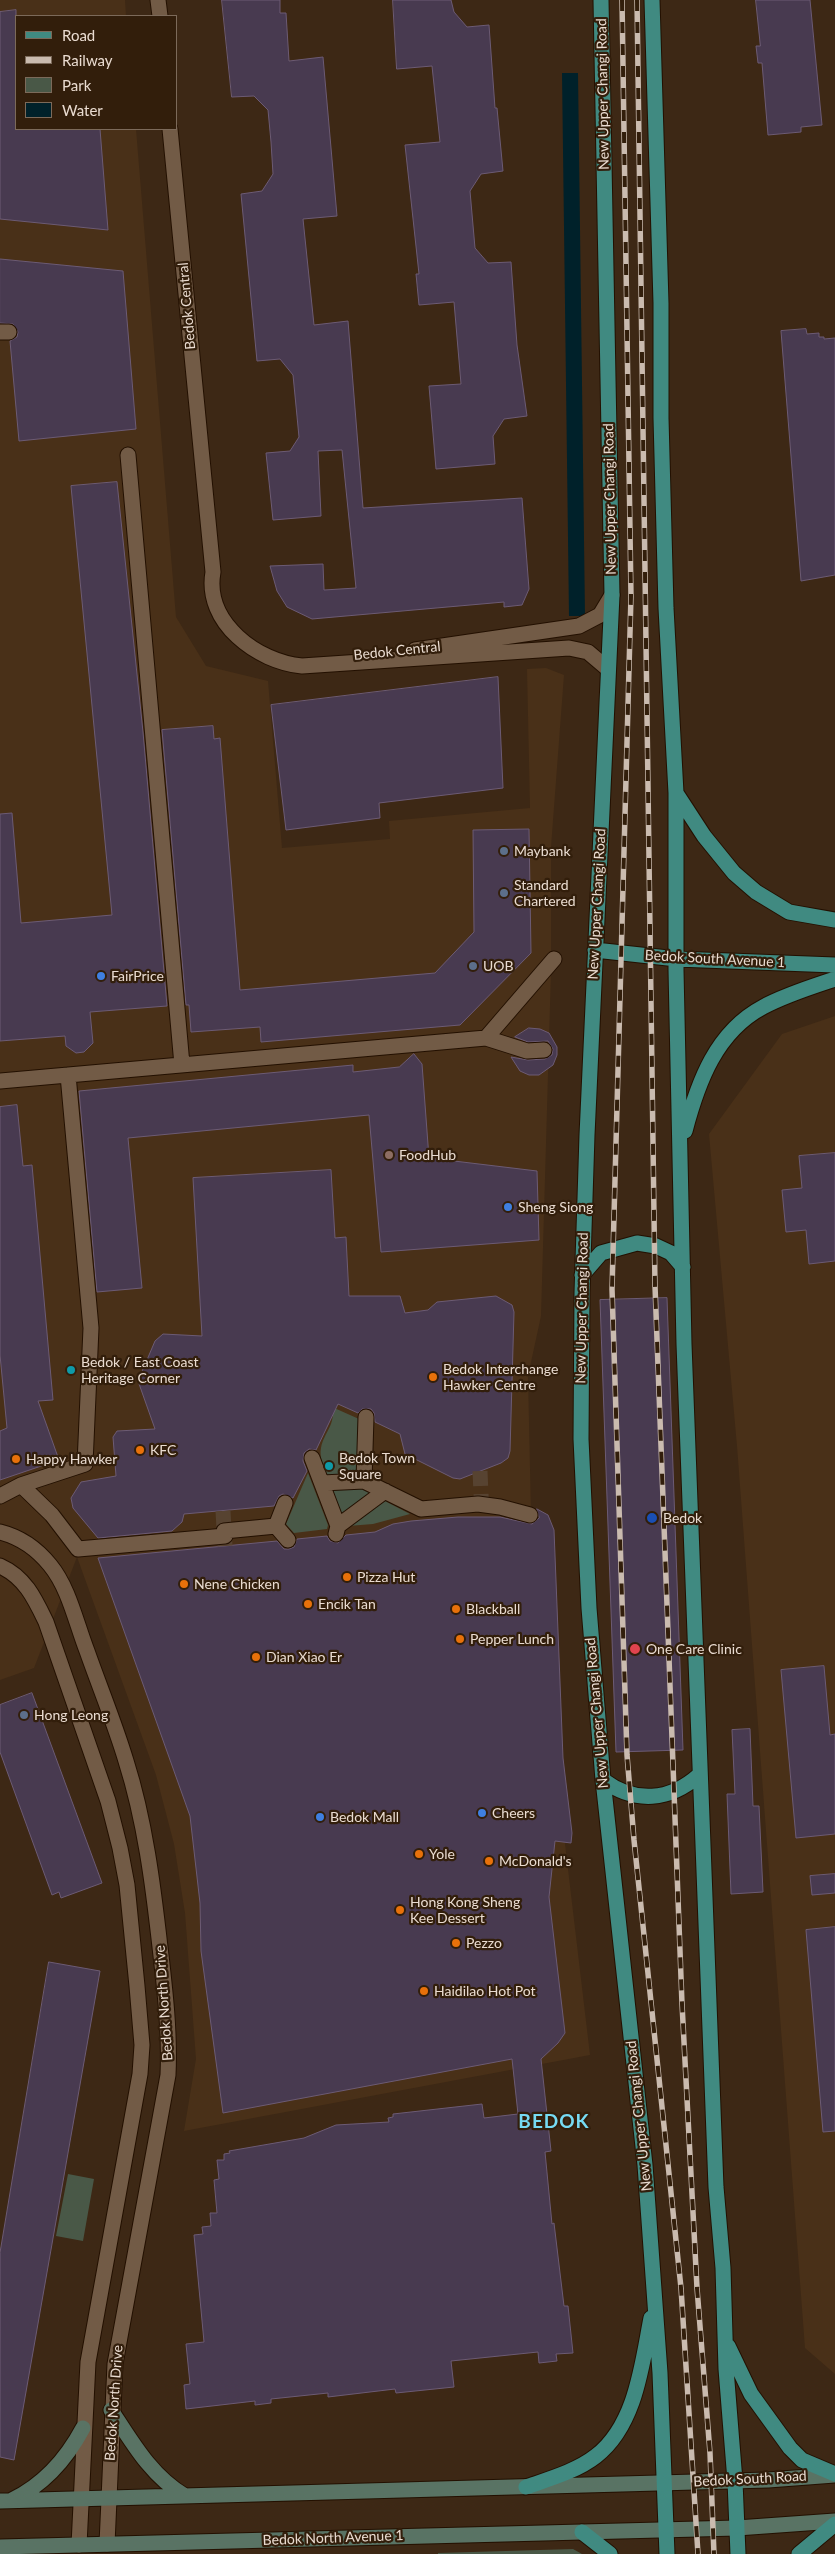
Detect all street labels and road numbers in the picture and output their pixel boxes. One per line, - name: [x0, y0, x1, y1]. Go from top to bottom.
- street label: New Upper Changi Road: [593, 18, 613, 170]
- street label: Bedok Central: [175, 262, 199, 350]
- street label: New Upper Changi Road: [600, 423, 620, 575]
- street label: Bedok Central: [353, 638, 441, 664]
- street label: New Upper Changi Road: [585, 828, 609, 980]
- street label: Bedok South Avenue 1: [644, 947, 786, 971]
- street label: New Upper Changi Road: [572, 1232, 592, 1384]
- street label: New Upper Changi Road: [582, 1637, 612, 1789]
- street label: Bedok North Drive: [152, 1945, 176, 2061]
- street label: New Upper Changi Road: [623, 2040, 655, 2192]
- street label: Bedok North Drive: [102, 2345, 126, 2461]
- street label: Bedok South Road: [693, 2468, 807, 2490]
- street label: Bedok North Avenue 1: [262, 2527, 404, 2549]

